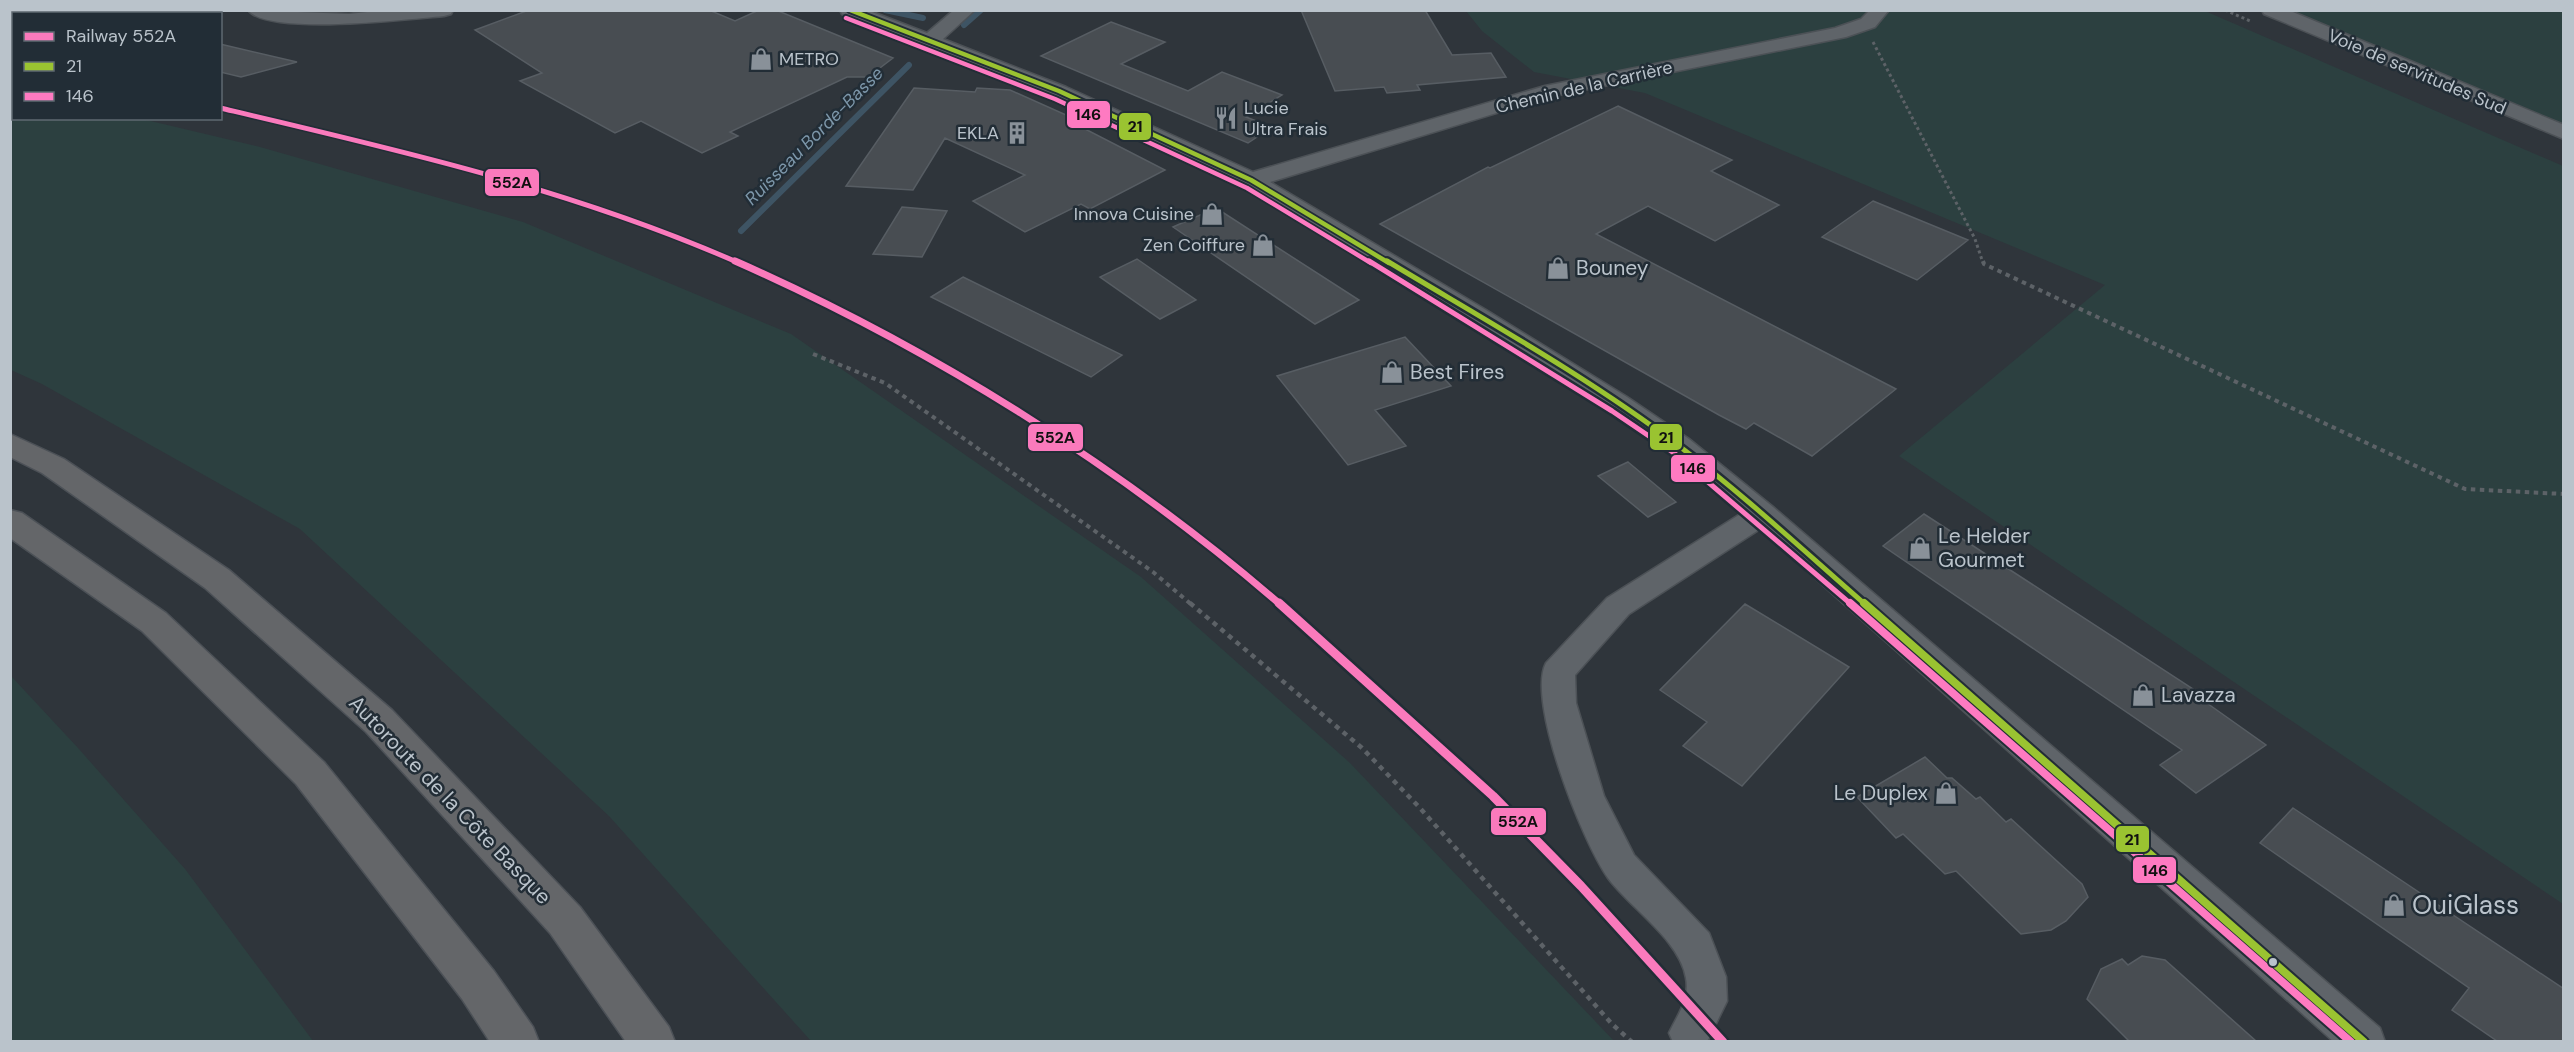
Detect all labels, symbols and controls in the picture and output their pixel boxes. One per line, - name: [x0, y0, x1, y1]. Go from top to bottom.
- legend: [12, 12, 222, 120]
- text: Railway 552A: [66, 24, 176, 48]
- street label: Voie de servitudes Sud: [2324, 24, 2510, 120]
- shop icon: METRO: [748, 46, 774, 72]
- place label: METRO: [779, 47, 839, 71]
- text: 21: [66, 54, 82, 78]
- street label: Chemin de la Carrière: [1493, 55, 1675, 119]
- water label: Ruisseau Borde-Basse: [740, 62, 888, 210]
- text: 146: [66, 84, 94, 108]
- place label: Lucie Ultra Frais: [1244, 96, 1328, 141]
- line badge: 146: [1066, 100, 1111, 129]
- text: 146: [1075, 104, 1101, 125]
- restaurant icon: Lucie Ultra Frais: [1213, 105, 1239, 131]
- line badge: 21: [1118, 112, 1152, 141]
- text: 21: [1127, 116, 1143, 137]
- building icon: EKLA: [1004, 120, 1030, 146]
- place label: EKLA: [957, 121, 999, 145]
- line badge: 552A: [484, 168, 540, 197]
- text: 552A: [492, 172, 532, 193]
- shop icon: Innova Cuisine: [1199, 201, 1225, 227]
- place label: Innova Cuisine: [1074, 202, 1194, 226]
- shop icon: Zen Coiffure: [1250, 232, 1276, 258]
- place label: Zen Coiffure: [1143, 233, 1245, 257]
- place label: Bouney: [1576, 254, 1649, 282]
- shop icon: Bouney: [1545, 255, 1571, 281]
- place label: Best Fires: [1410, 358, 1505, 386]
- shop icon: Best Fires: [1379, 359, 1405, 385]
- line badge: 552A: [1027, 423, 1084, 452]
- line badge: 21: [1649, 423, 1683, 451]
- text: 552A: [1035, 427, 1075, 448]
- text: 21: [1658, 427, 1674, 448]
- line badge: 146: [1670, 454, 1716, 483]
- text: 146: [1680, 458, 1706, 479]
- place label: Le Helder Gourmet: [1938, 522, 2030, 574]
- shop icon: Le Helder Gourmet: [1907, 535, 1933, 561]
- place label: Lavazza: [2161, 681, 2236, 709]
- shop icon: Lavazza: [2130, 682, 2156, 708]
- street label: Autoroute de la Côte Basque: [343, 690, 557, 911]
- place label: Le Duplex: [1834, 779, 1928, 807]
- shop icon: Le Duplex: [1933, 780, 1959, 806]
- line badge: 552A: [1490, 807, 1547, 836]
- text: 552A: [1498, 811, 1538, 832]
- line badge: 21: [2115, 825, 2150, 853]
- text: 21: [2124, 829, 2140, 850]
- line badge: 146: [2132, 856, 2177, 884]
- text: 146: [2142, 860, 2168, 881]
- place label: OuiGlass: [2412, 888, 2519, 922]
- shop icon: OuiGlass: [2381, 892, 2407, 918]
- unlabelled marker: [2267, 956, 2279, 968]

